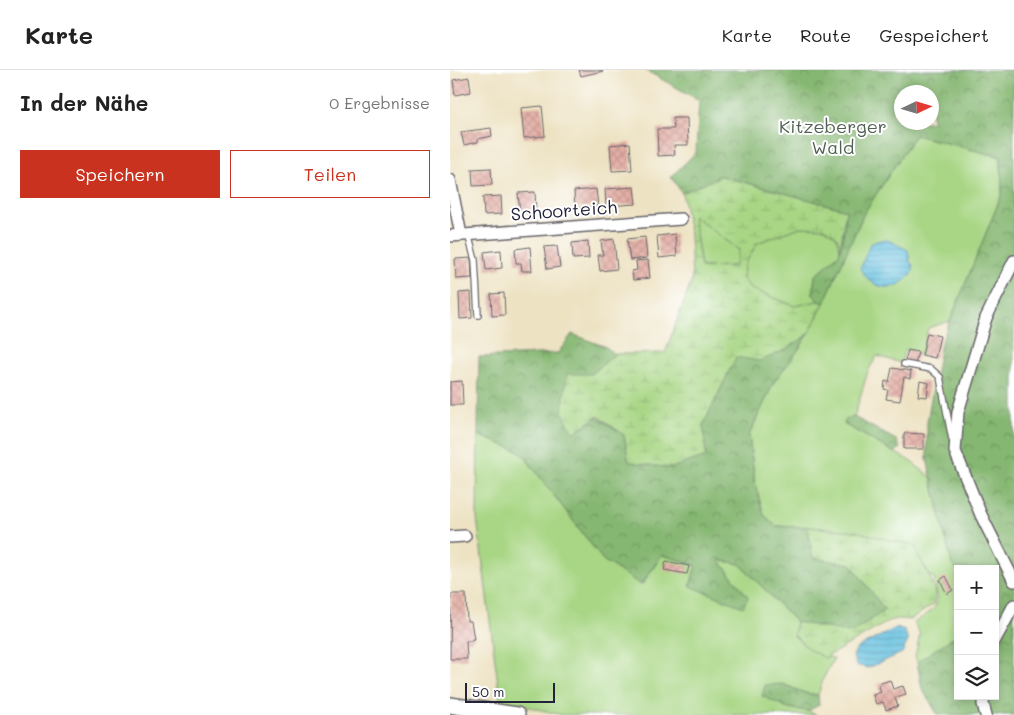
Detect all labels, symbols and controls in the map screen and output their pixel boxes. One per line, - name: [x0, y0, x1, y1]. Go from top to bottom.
- text: Karte: [25, 19, 93, 50]
- text: Karte: [722, 23, 772, 47]
- text: Route: [800, 23, 851, 47]
- text: Gespeichert: [879, 23, 989, 47]
- north arrow: [894, 85, 939, 130]
- text: In der Nähe: [20, 89, 148, 116]
- text: 0 Ergebnisse: [329, 92, 430, 113]
- park label: Kitzeberger Wald: [779, 114, 887, 159]
- button: Speichern: [20, 150, 220, 198]
- button: Teilen: [230, 150, 430, 198]
- street label: Schoorteich: [510, 194, 618, 226]
- map controls: [954, 565, 999, 700]
- button: +: [954, 565, 999, 610]
- button: −: [954, 610, 999, 655]
- button: layers: [954, 655, 999, 700]
- scale bar: [465, 680, 555, 703]
- text: 50 m: [472, 682, 504, 701]

